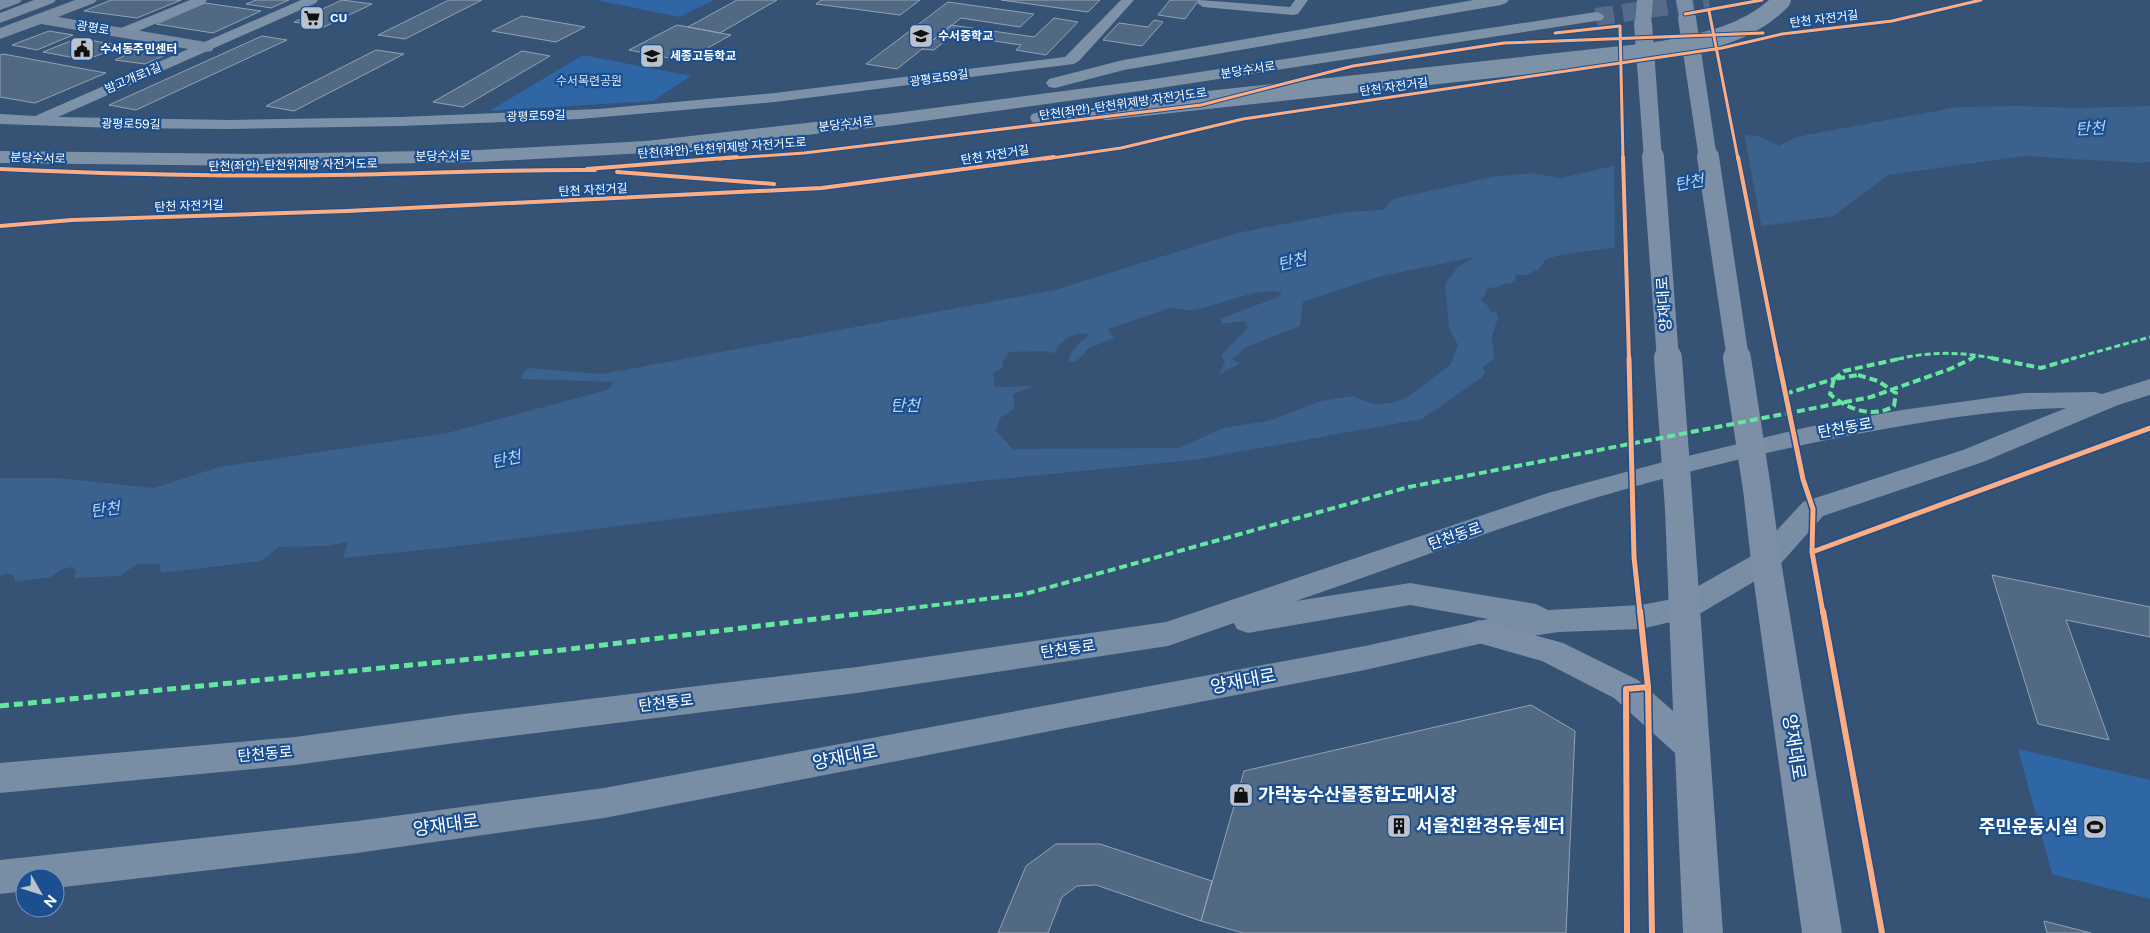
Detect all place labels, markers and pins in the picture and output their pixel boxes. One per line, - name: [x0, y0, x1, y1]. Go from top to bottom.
- supermarket icon: CU: [299, 5, 325, 31]
- place label: CU: [330, 11, 347, 25]
- school or university icon: 수서중학교: [908, 23, 934, 49]
- place label: 수서중학교: [938, 29, 993, 43]
- public building icon: 수서동주민센터: [69, 36, 95, 62]
- place label: 수서동주민센터: [100, 42, 177, 56]
- school or university icon: 세종고등학교: [639, 43, 665, 69]
- place label: 세종고등학교: [670, 49, 736, 63]
- shop icon: 가락농수산물종합도매시장: [1228, 782, 1254, 808]
- place label: 가락농수산물종합도매시장: [1258, 784, 1457, 805]
- building icon: 서울친환경유통센터: [1386, 813, 1412, 839]
- sports icon: 주민운동시설: [2082, 814, 2108, 840]
- place label: 서울친환경유통센터: [1416, 815, 1565, 836]
- place label: 주민운동시설: [1979, 816, 2078, 837]

